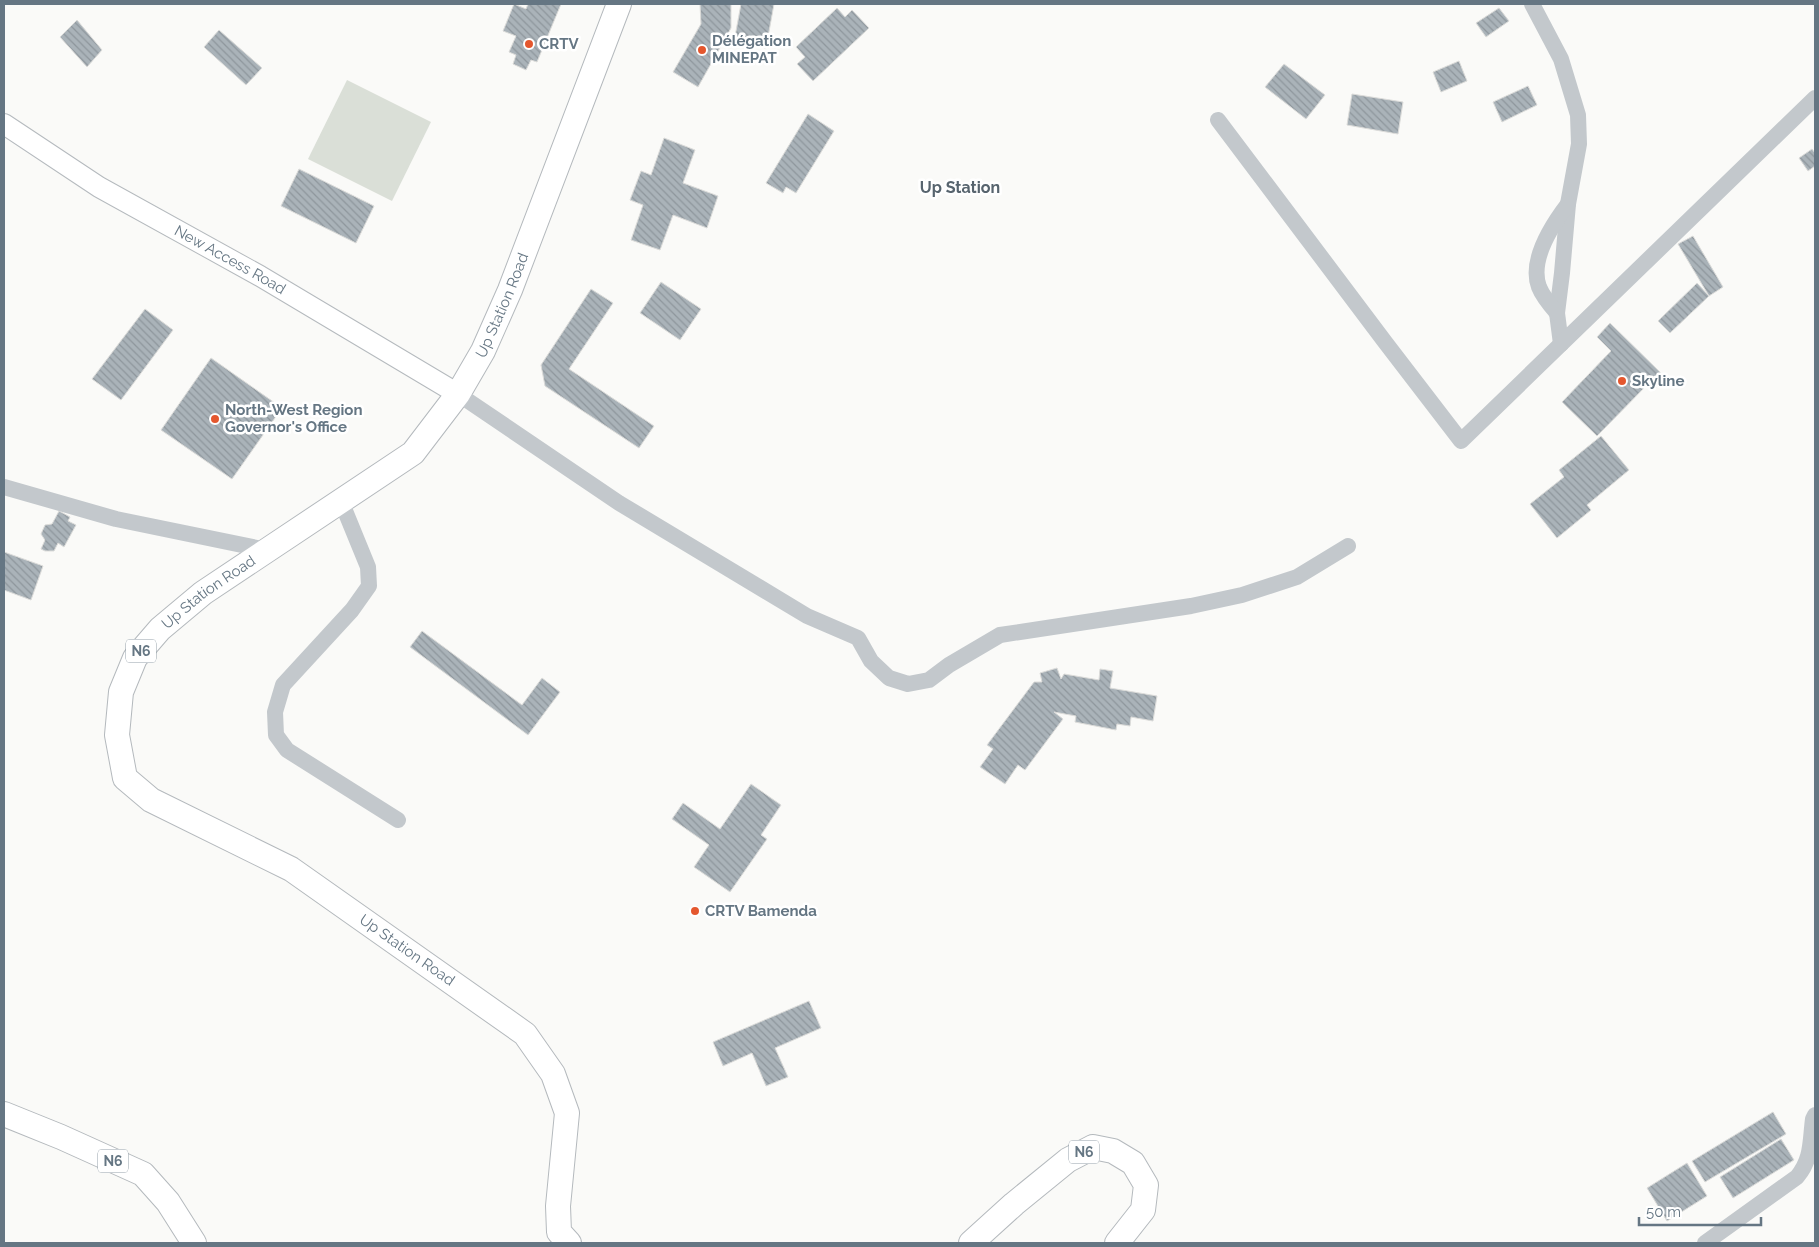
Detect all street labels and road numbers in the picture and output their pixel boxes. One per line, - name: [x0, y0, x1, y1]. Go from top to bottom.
- street label: New Access Road: [171, 222, 289, 298]
- street label: Up Station Road: [472, 250, 532, 361]
- street label: Up Station Road: [158, 552, 259, 633]
- road number: N6: [126, 640, 156, 662]
- street label: Up Station Road: [356, 910, 458, 990]
- road number: N6: [1069, 1140, 1099, 1164]
- road number: N6: [98, 1150, 128, 1172]

